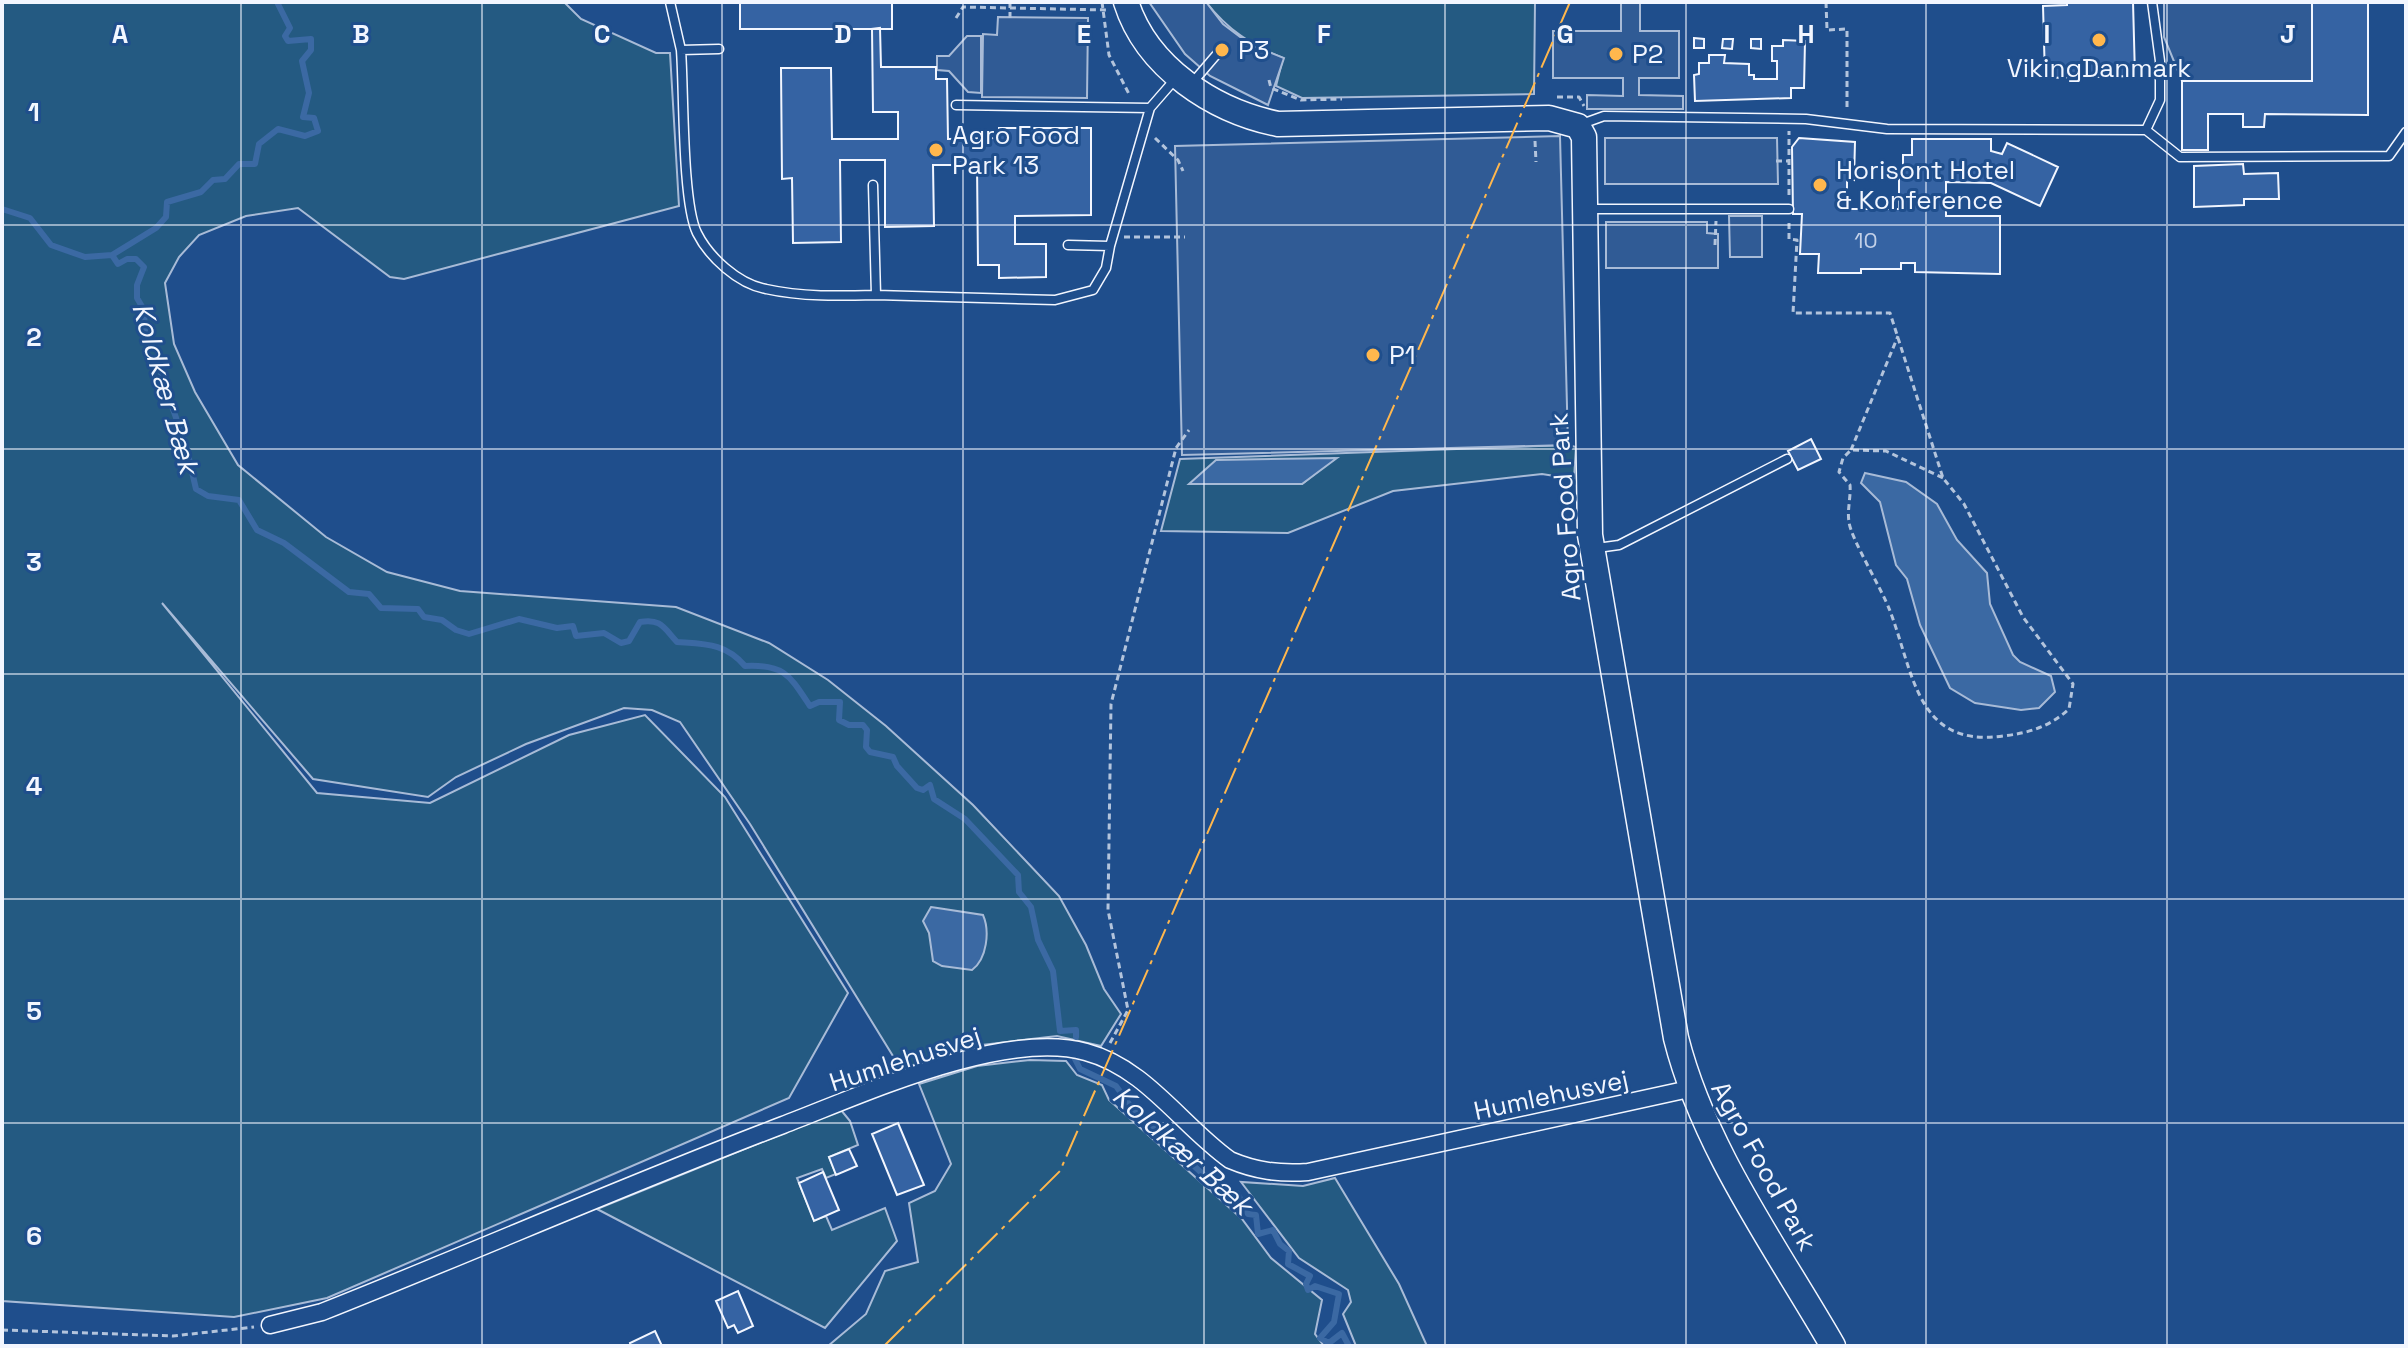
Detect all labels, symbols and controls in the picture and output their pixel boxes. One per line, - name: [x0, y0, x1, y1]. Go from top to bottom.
- text: A: [112, 17, 129, 51]
- text: B: [352, 17, 370, 51]
- text: C: [594, 17, 610, 51]
- text: D: [834, 17, 852, 51]
- text: E: [1077, 17, 1091, 51]
- text: F: [1317, 17, 1331, 51]
- text: G: [1556, 17, 1574, 51]
- text: H: [1797, 17, 1815, 51]
- text: I: [2044, 17, 2050, 51]
- text: J: [2280, 17, 2296, 51]
- marker: VikingDanmark: [2090, 31, 2108, 49]
- place label: P3: [1238, 33, 1269, 67]
- place label: P2: [1632, 37, 1663, 71]
- marker: P3: [1213, 41, 1231, 59]
- marker: P2: [1607, 45, 1625, 63]
- place label: VikingDanmark: [2007, 51, 2191, 85]
- text: 1: [28, 95, 40, 129]
- place label: Agro Food Park 13: [952, 118, 1080, 182]
- marker: Agro Food Park 13: [927, 141, 945, 159]
- place label: Horisont Hotel & Konference: [1836, 153, 2015, 217]
- marker: Horisont Hotel & Konference: [1811, 176, 1829, 194]
- house number: 10: [1854, 226, 1878, 254]
- water label: Koldkær Bæk: [124, 298, 208, 481]
- text: 2: [26, 320, 42, 354]
- place label: P1: [1389, 338, 1416, 372]
- marker: P1: [1364, 346, 1382, 364]
- street label: Agro Food Park: [1541, 412, 1589, 602]
- text: 3: [26, 545, 42, 579]
- text: 4: [26, 769, 42, 803]
- text: 5: [26, 994, 42, 1028]
- street label: Humlehusvej: [825, 1019, 985, 1099]
- street label: Humlehusvej: [1471, 1062, 1631, 1128]
- street label: Agro Food Park: [1703, 1075, 1825, 1257]
- water label: Koldkær Bæk: [1105, 1078, 1263, 1224]
- text: 6: [26, 1219, 42, 1253]

